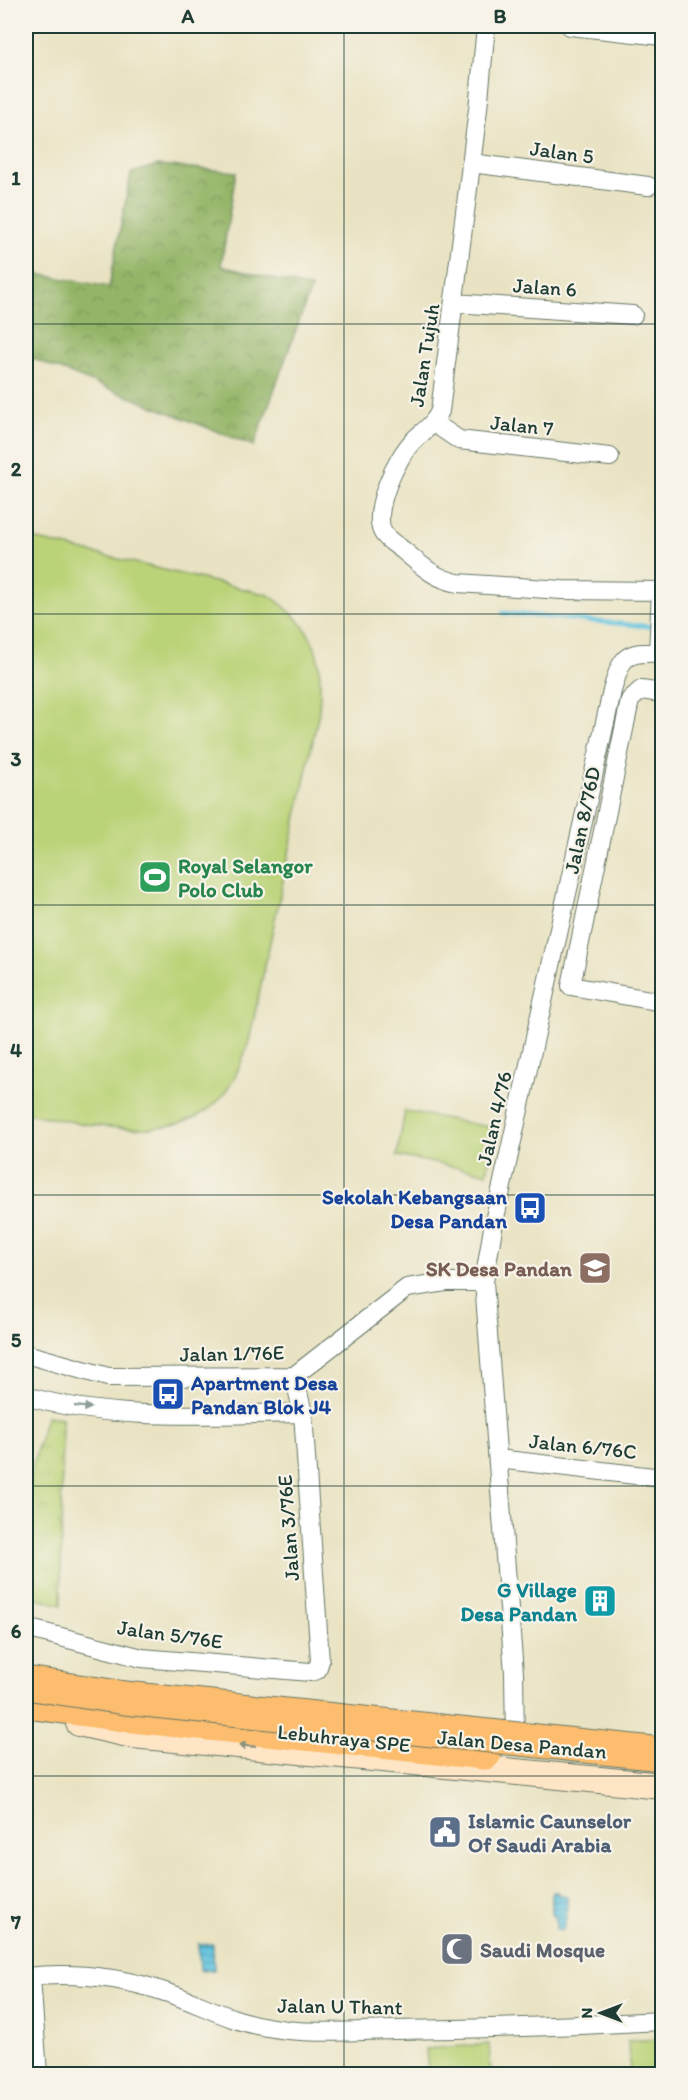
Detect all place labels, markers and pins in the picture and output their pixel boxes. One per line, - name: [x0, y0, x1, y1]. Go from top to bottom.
- place label: Royal Selangor Polo Club: [178, 853, 313, 902]
- sports icon: Royal Selangor Polo Club: [137, 859, 173, 895]
- place label: Sekolah Kebangsaan Desa Pandan: [322, 1184, 508, 1233]
- bus stop icon: Sekolah Kebangsaan Desa Pandan: [512, 1190, 548, 1226]
- school or university icon: SK Desa Pandan: [577, 1250, 613, 1286]
- place label: SK Desa Pandan: [426, 1256, 572, 1281]
- place label: Apartment Desa Pandan Blok J4: [190, 1370, 339, 1419]
- bus stop icon: Apartment Desa Pandan Blok J4: [150, 1376, 186, 1412]
- place label: G Village Desa Pandan: [460, 1577, 577, 1626]
- building icon: G Village Desa Pandan: [582, 1583, 618, 1619]
- place label: Islamic Caunselor Of Saudi Arabia: [468, 1808, 632, 1857]
- public building icon: Islamic Caunselor Of Saudi Arabia: [427, 1814, 463, 1850]
- mosque icon: Saudi Mosque: [439, 1931, 475, 1967]
- place label: Saudi Mosque: [480, 1937, 605, 1963]

